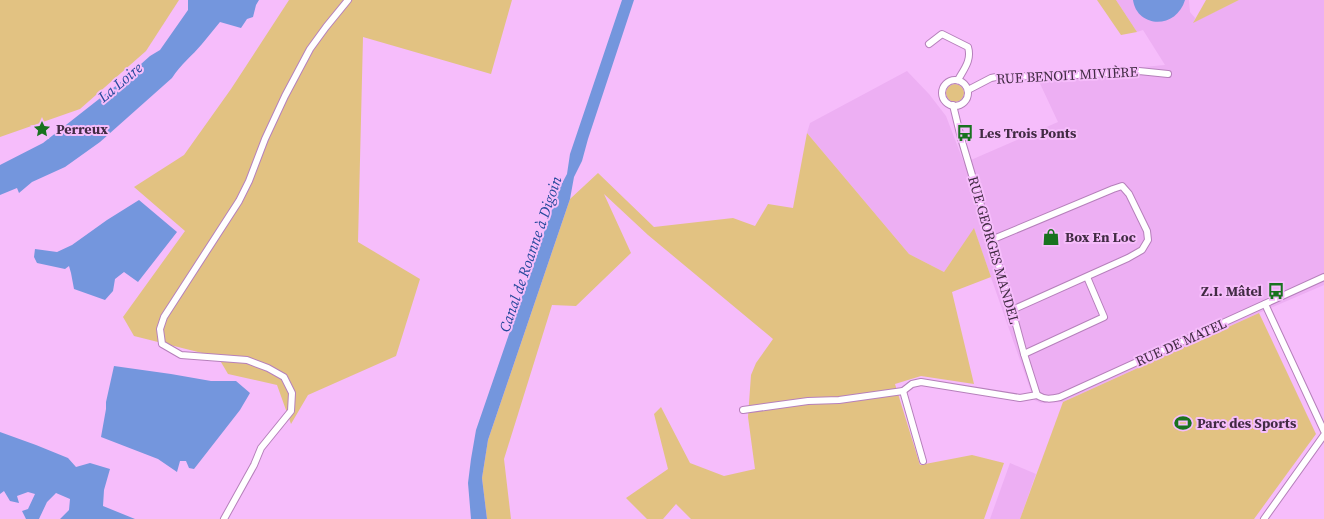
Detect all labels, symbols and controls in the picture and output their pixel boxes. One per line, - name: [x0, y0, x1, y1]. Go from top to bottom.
- water label: La Loire: [93, 57, 147, 107]
- street label: RUE BENOIT MIVIÈRE: [996, 61, 1138, 89]
- place icon: Perreux: [32, 119, 52, 139]
- place label: Perreux: [56, 119, 108, 139]
- bus stop icon: Les Trois Ponts: [955, 123, 975, 143]
- place label: Les Trois Ponts: [979, 123, 1077, 143]
- water label: Canal de Roanne à Digoin: [494, 173, 567, 335]
- street label: RUE GEORGES MANDEL: [963, 174, 1025, 326]
- shop icon: Box En Loc: [1041, 227, 1061, 247]
- place label: Box En Loc: [1065, 227, 1136, 247]
- place label: Z.I. Mâtel: [1201, 281, 1262, 301]
- bus stop icon: Z.I. Mâtel: [1266, 281, 1286, 301]
- street label: RUE DE MATEL: [1132, 313, 1230, 371]
- sports icon: Parc des Sports: [1173, 413, 1193, 433]
- place label: Parc des Sports: [1197, 413, 1297, 433]

